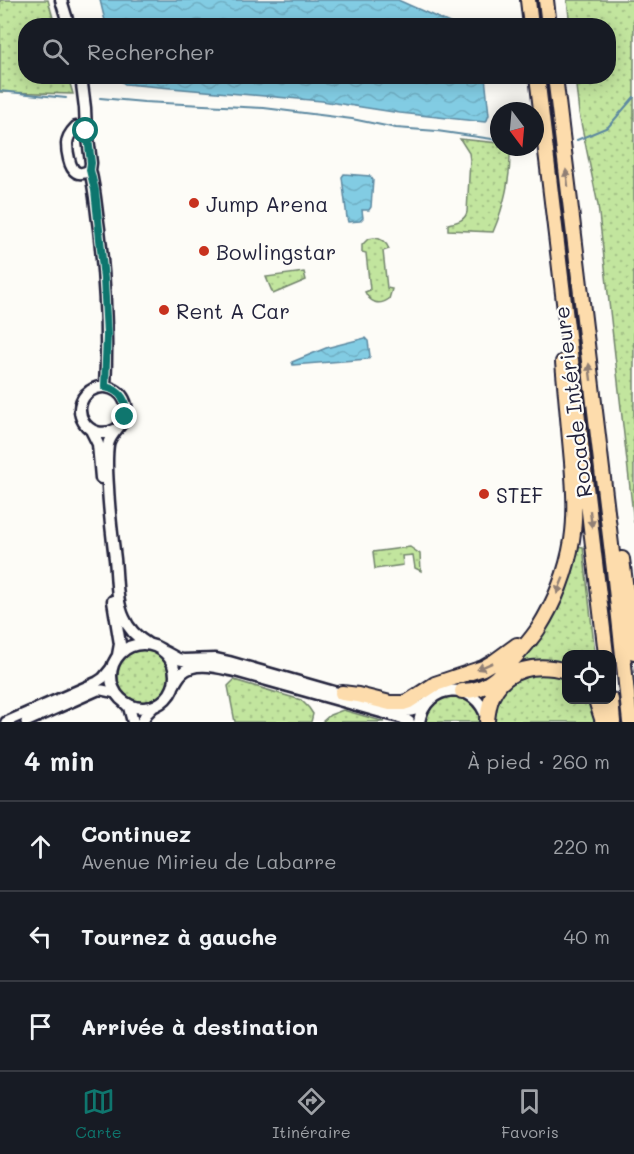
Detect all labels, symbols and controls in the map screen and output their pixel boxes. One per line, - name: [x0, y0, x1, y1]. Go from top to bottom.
- search box: [18, 18, 616, 84]
- icon: search: [39, 35, 72, 68]
- text: Rechercher: [87, 37, 215, 66]
- north arrow: [490, 102, 544, 156]
- route start: [72, 117, 98, 143]
- one-way arrow: [562, 169, 572, 188]
- place label: Jump Arena: [206, 190, 328, 217]
- marker: Jump Arena: [187, 196, 201, 210]
- place label: Bowlingstar: [216, 238, 336, 265]
- marker: Bowlingstar: [197, 244, 211, 258]
- place label: Rent A Car: [176, 297, 290, 324]
- marker: Rent A Car: [157, 303, 171, 317]
- street label: Rocade Intérieure: [547, 305, 597, 499]
- one-way arrow: [585, 362, 595, 381]
- route end: [111, 403, 137, 429]
- place label: STEF: [496, 481, 544, 508]
- marker: STEF: [477, 487, 491, 501]
- one-way arrow: [586, 509, 596, 528]
- one-way arrow: [554, 577, 564, 595]
- map controls: [562, 650, 616, 704]
- button: locate: [562, 650, 616, 704]
- one-way arrow: [475, 661, 493, 671]
- text: 4 min: [24, 744, 94, 778]
- text: À pied · 260 m: [467, 748, 610, 774]
- text: Continuez: [81, 819, 191, 848]
- icon: ahead: [24, 830, 57, 863]
- text: 220 m: [553, 833, 610, 859]
- text: Avenue Mirieu de Labarre: [81, 848, 337, 874]
- icon: left: [24, 920, 57, 953]
- text: Tournez à gauche: [81, 922, 277, 951]
- text: 40 m: [564, 923, 610, 949]
- icon: arrive: [24, 1010, 57, 1043]
- text: Arrivée à destination: [81, 1012, 318, 1041]
- tab: Carte: [75, 1085, 122, 1142]
- tab: Itinéraire: [272, 1085, 351, 1142]
- tab: Favoris: [501, 1085, 559, 1142]

